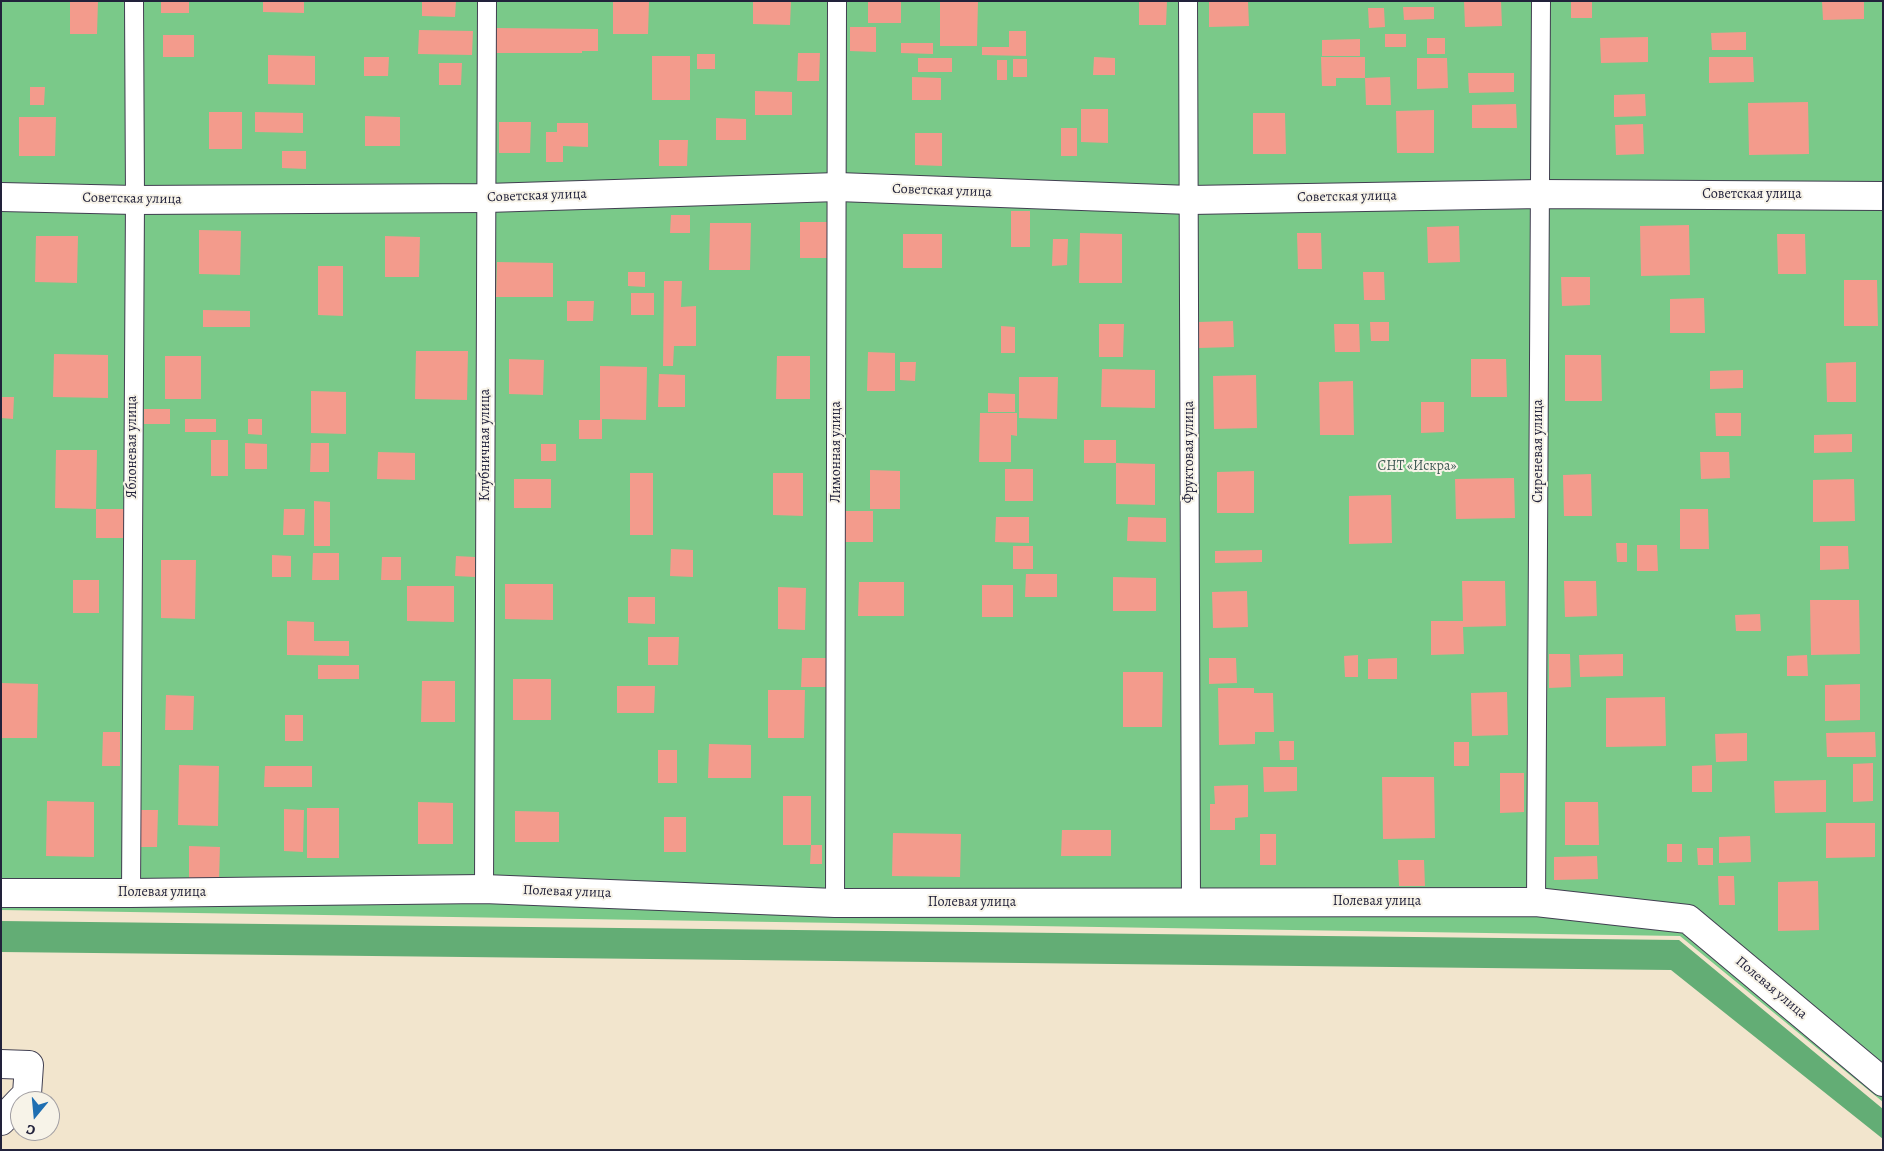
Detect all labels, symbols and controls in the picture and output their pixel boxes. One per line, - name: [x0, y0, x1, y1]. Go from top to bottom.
- street label: Советская улица: [892, 181, 992, 201]
- street label: Советская улица: [487, 186, 587, 206]
- street label: Советская улица: [1702, 187, 1802, 203]
- street label: Советская улица: [1297, 188, 1397, 206]
- street label: Советская улица: [82, 190, 182, 208]
- street label: Клубничная улица: [478, 389, 494, 501]
- street label: Яблоневая улица: [125, 396, 141, 498]
- street label: Сиреневая улица: [1531, 399, 1547, 503]
- street label: Лимонная улица: [829, 401, 845, 503]
- street label: Фруктовая улица: [1182, 401, 1198, 503]
- park label: СНТ «Искра»: [1378, 459, 1456, 475]
- street label: Полевая улица: [523, 882, 611, 902]
- street label: Полевая улица: [118, 885, 206, 901]
- street label: Полевая улица: [1333, 894, 1421, 910]
- street label: Полевая улица: [928, 895, 1016, 911]
- street label: Полевая улица: [1732, 953, 1810, 1023]
- north arrow: [10, 1091, 60, 1141]
- text: С: [24, 1120, 38, 1140]

